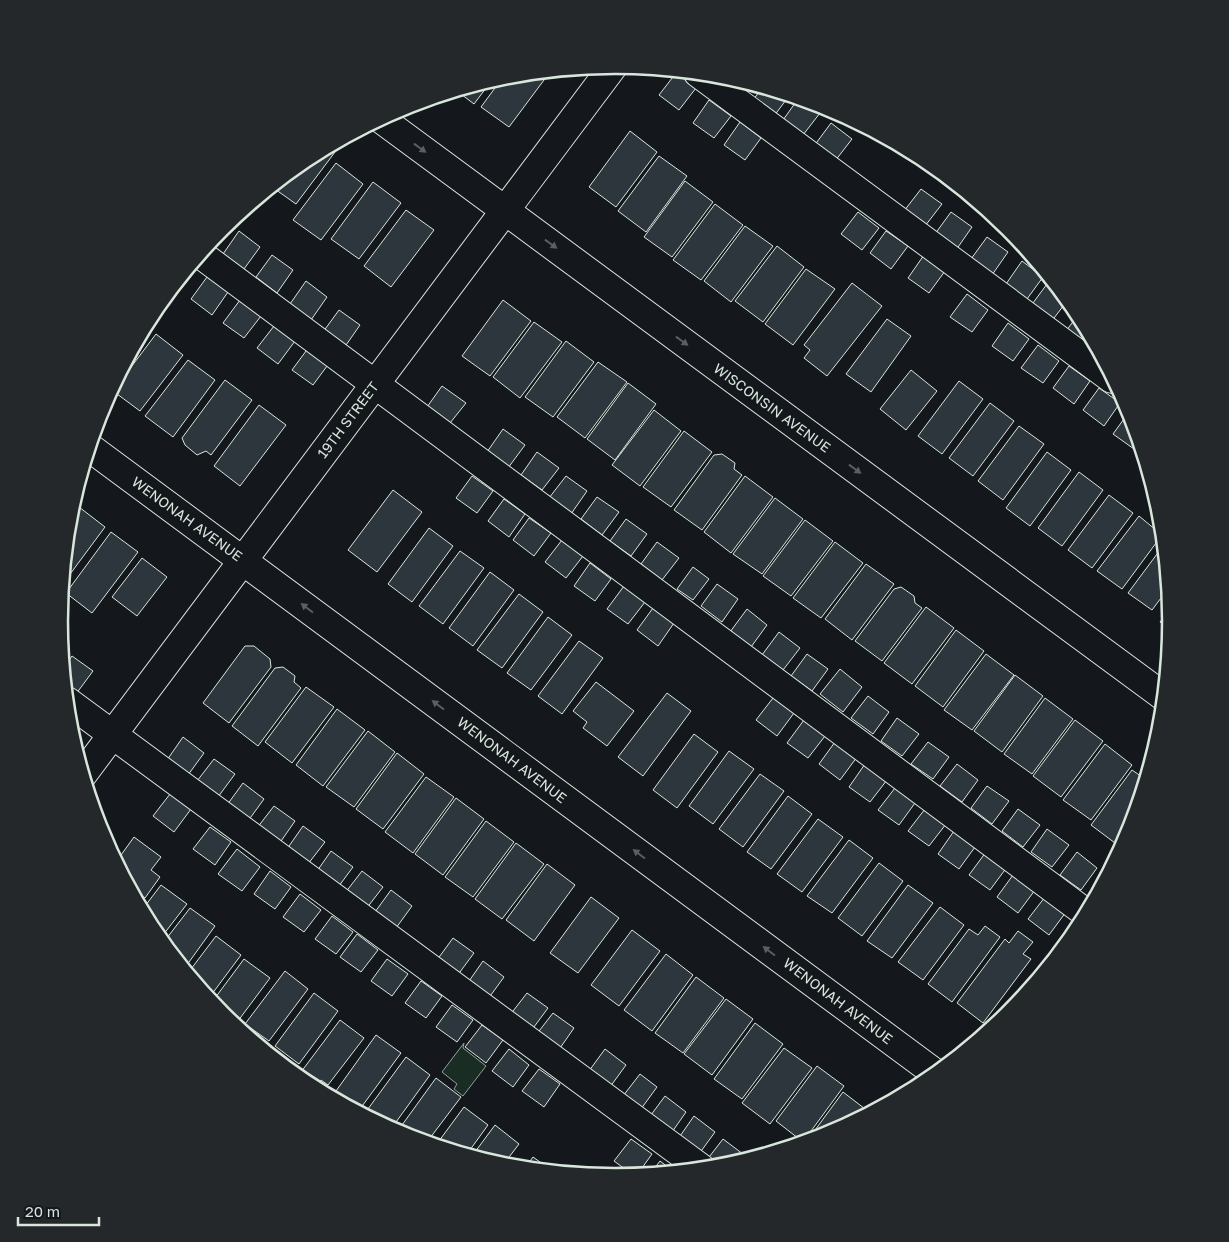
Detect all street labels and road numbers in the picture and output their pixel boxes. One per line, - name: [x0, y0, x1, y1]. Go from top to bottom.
- street label: WISCONSIN AVENUE: [711, 359, 834, 456]
- street label: 19TH STREET: [313, 378, 382, 461]
- street label: WENONAH AVENUE: [129, 473, 246, 564]
- street label: WENONAH AVENUE: [454, 713, 570, 806]
- street label: WENONAH AVENUE: [780, 954, 896, 1047]

